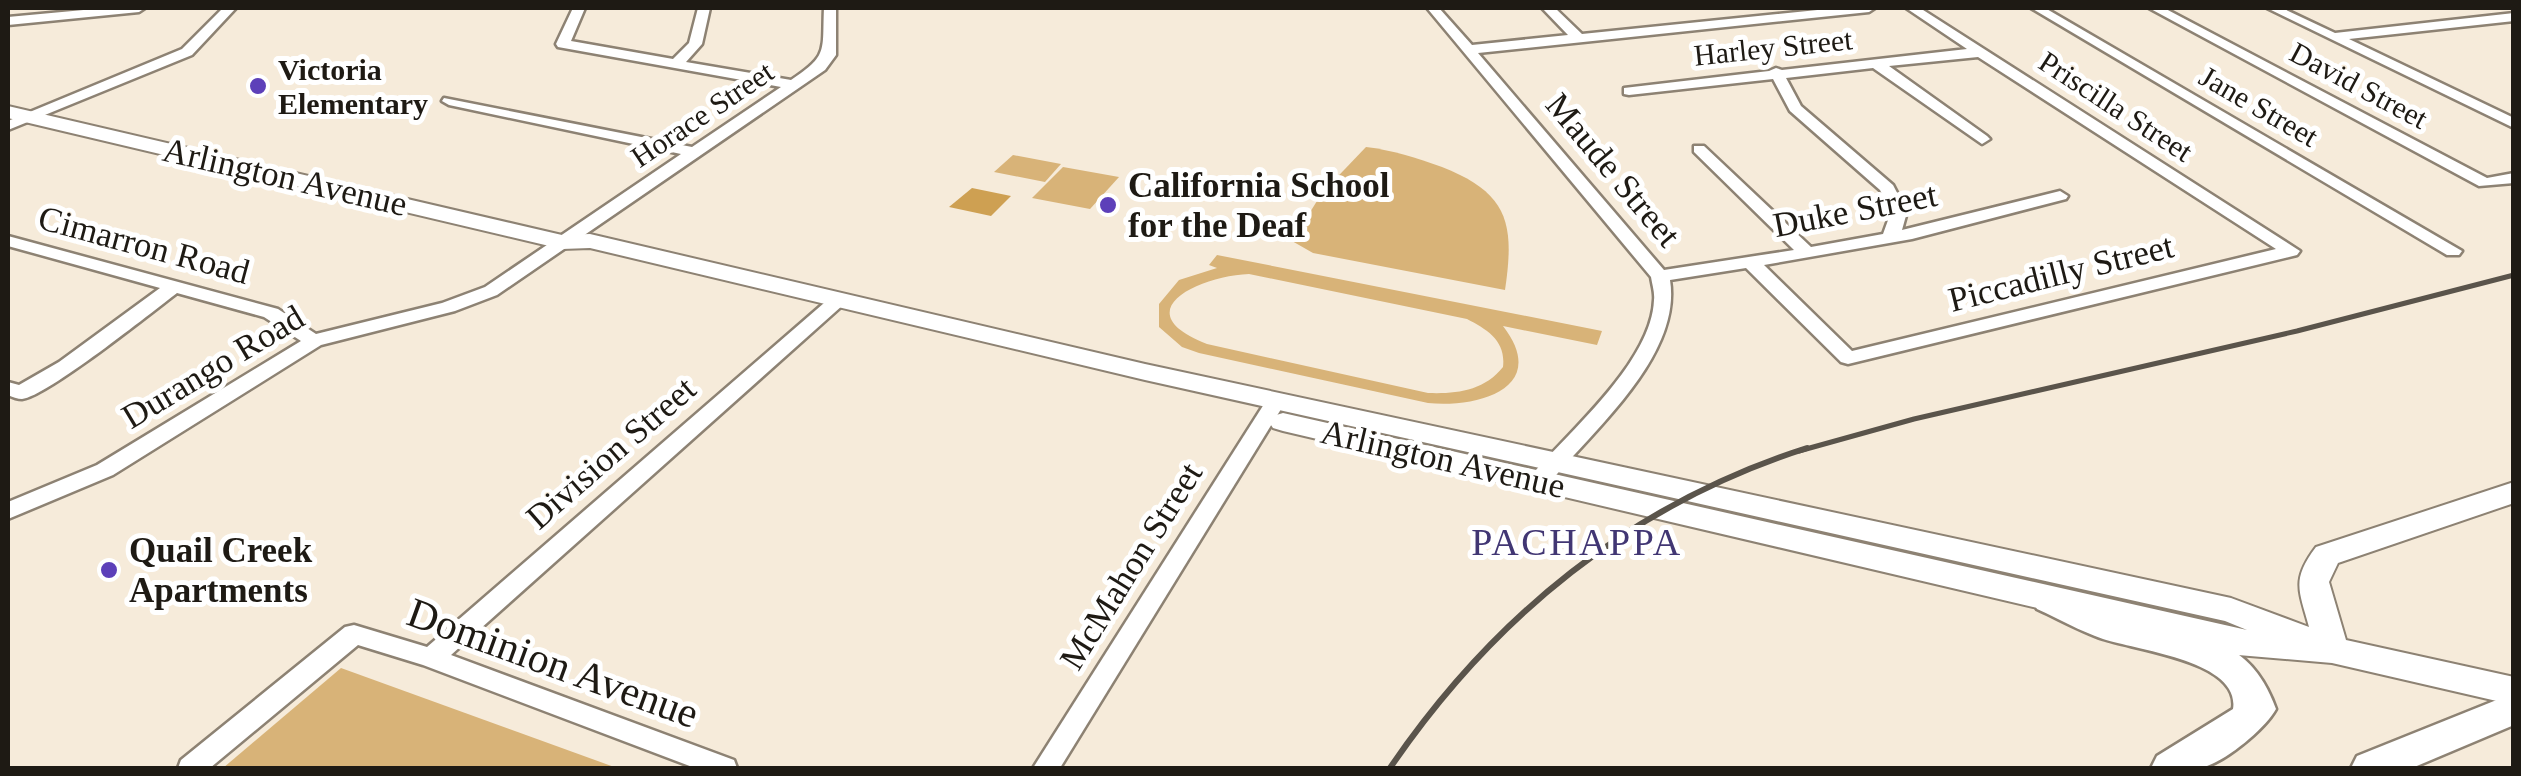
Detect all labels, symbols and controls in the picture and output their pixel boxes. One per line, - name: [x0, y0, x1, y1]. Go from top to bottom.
- street label: Harley Street: [1692, 22, 1854, 72]
- street label: David Street: [2285, 35, 2434, 135]
- street label: Priscilla Street: [2033, 44, 2199, 168]
- place label: Victoria Elementary: [278, 53, 428, 120]
- street label: Horace Street: [625, 54, 780, 174]
- street label: Jane Street: [2194, 59, 2324, 153]
- marker: Victoria Elementary: [247, 75, 269, 97]
- street label: Maude Street: [1538, 86, 1688, 255]
- street label: Arlington Avenue: [159, 130, 411, 224]
- place label: California School for the Deaf: [1128, 166, 1390, 245]
- street label: Duke Street: [1770, 175, 1941, 245]
- marker: California School for the Deaf: [1097, 194, 1119, 216]
- street label: Cimarron Road: [34, 198, 254, 292]
- street label: Piccadilly Street: [1945, 226, 2178, 320]
- street label: Durango Road: [115, 297, 311, 437]
- street label: Division Street: [519, 369, 704, 537]
- street label: Arlington Avenue: [1317, 412, 1569, 506]
- street label: McMahon Street: [1052, 455, 1210, 676]
- district label: PACHAPPA: [1471, 521, 1683, 563]
- place label: Quail Creek Apartments: [129, 531, 313, 610]
- marker: Quail Creek Apartments: [98, 559, 120, 581]
- street label: Dominion Avenue: [401, 589, 705, 737]

